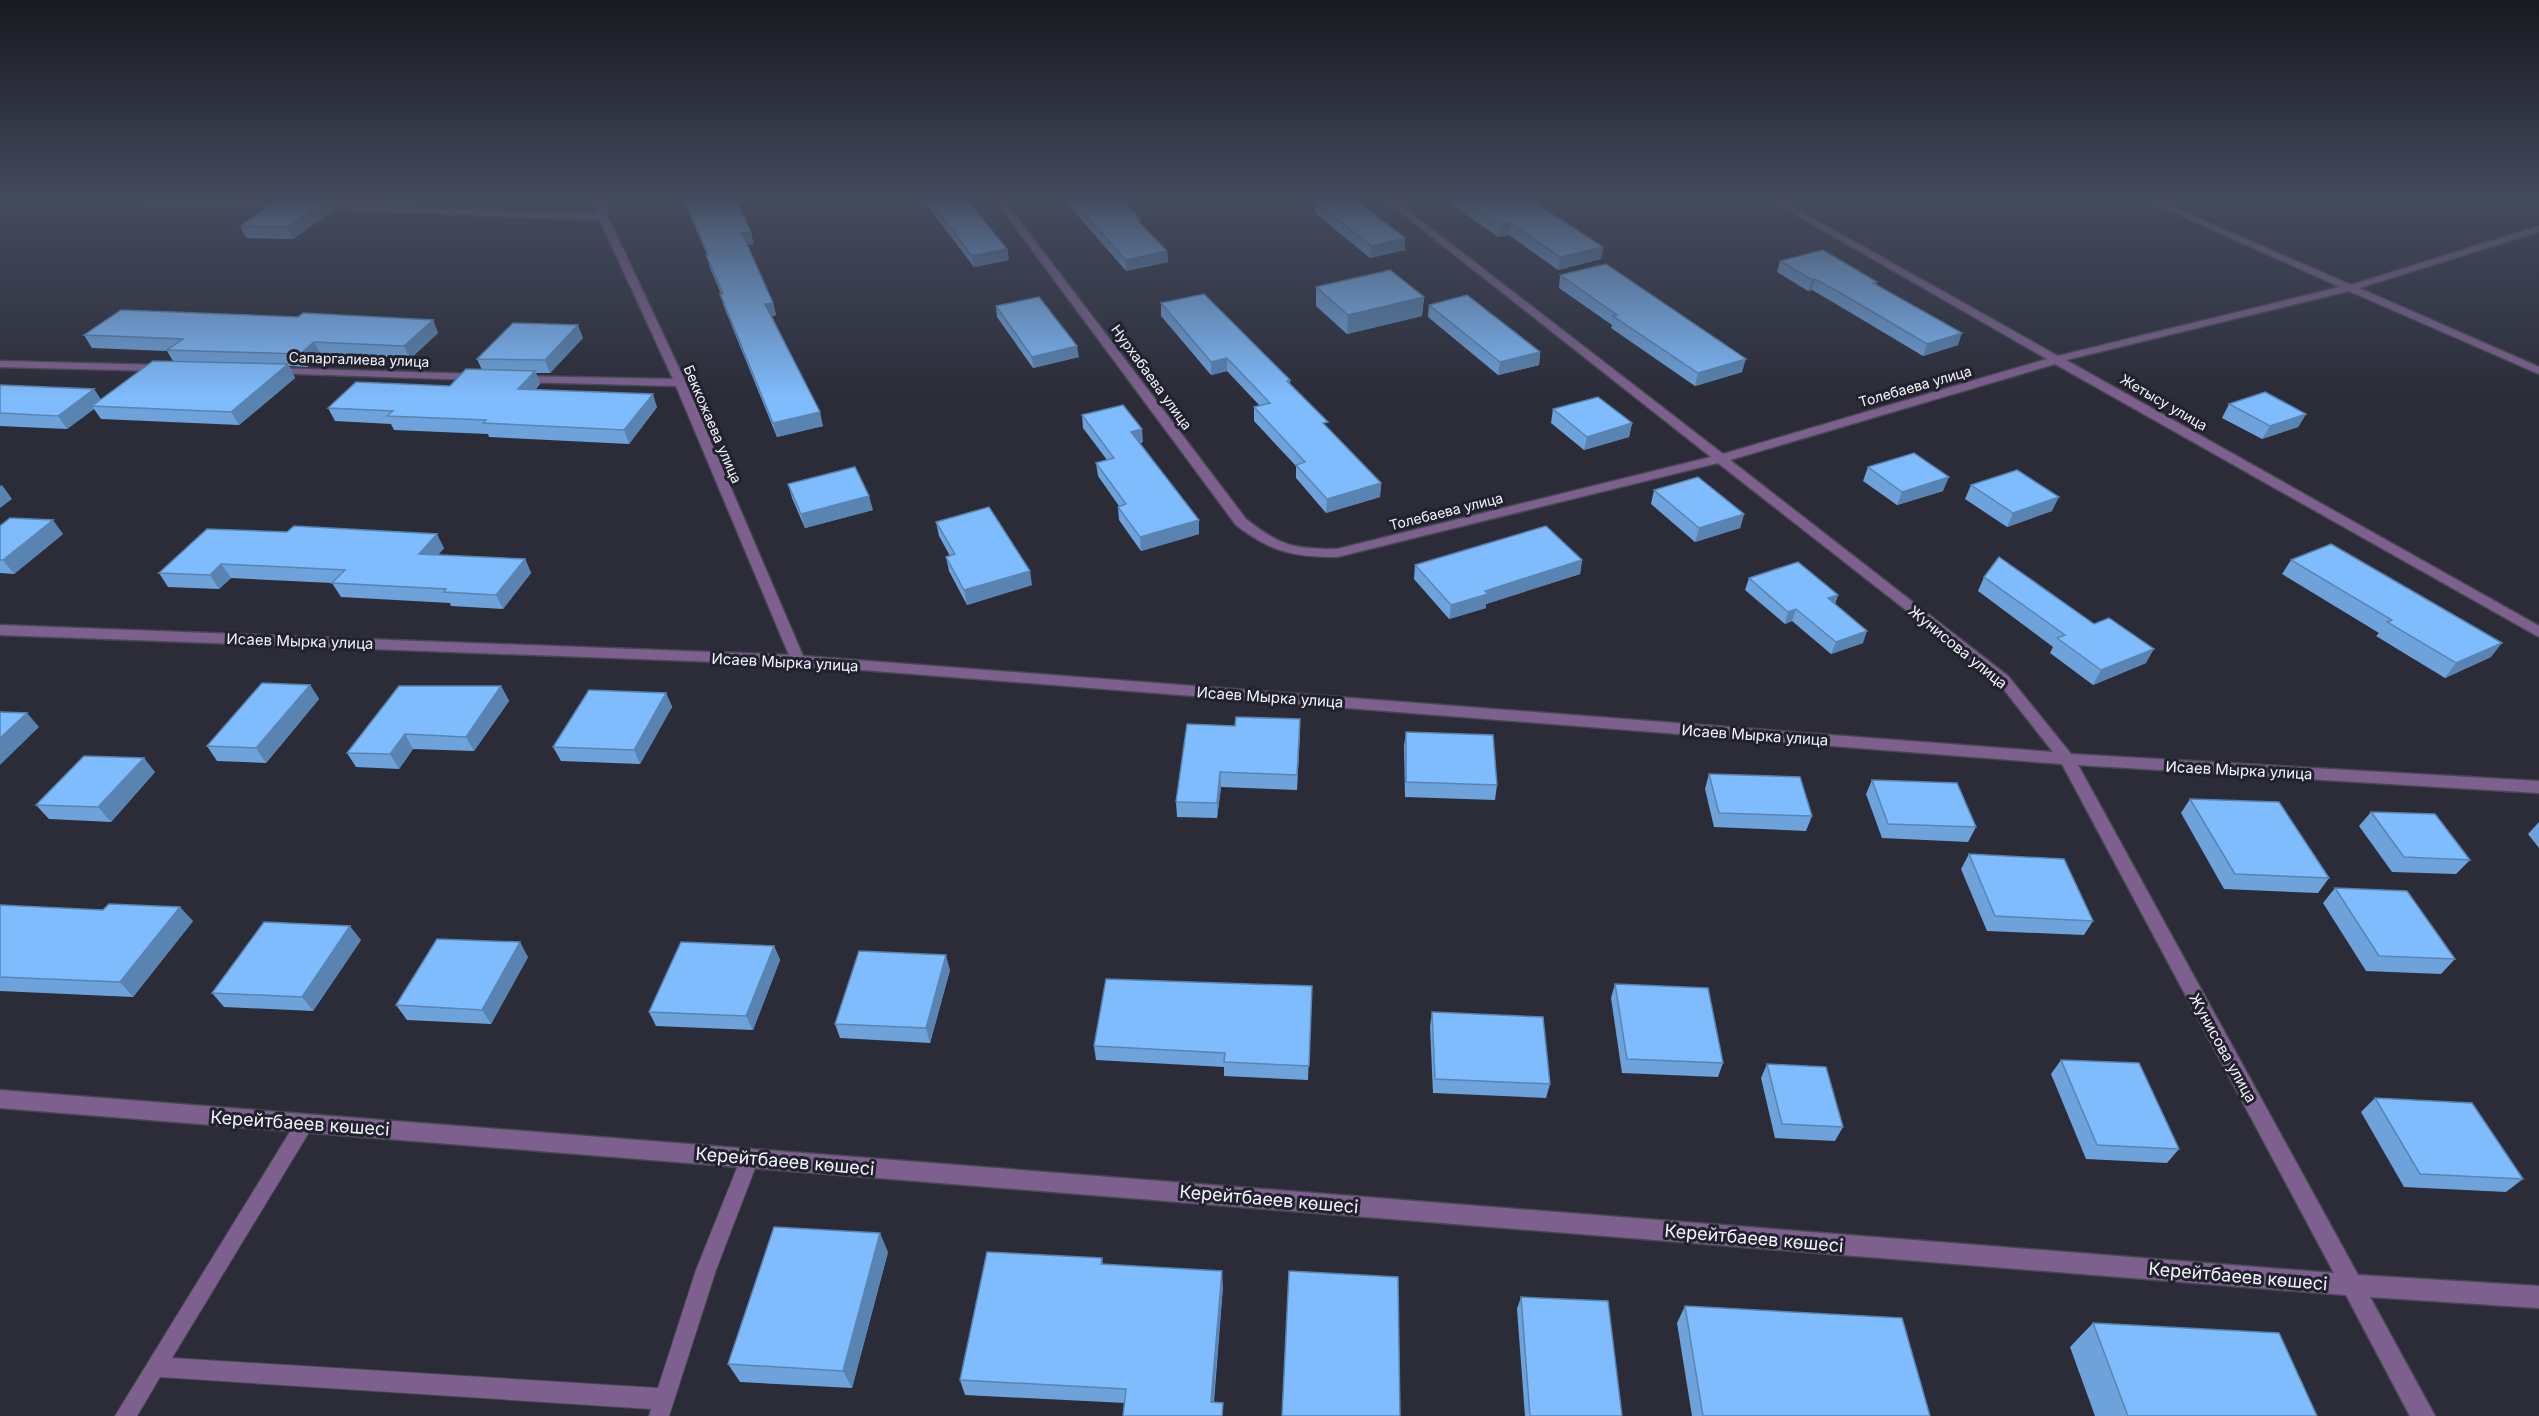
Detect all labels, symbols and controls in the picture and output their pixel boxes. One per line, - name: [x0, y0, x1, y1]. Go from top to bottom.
- street label: Нурхабаева улица: [1108, 321, 1196, 433]
- street label: Сапаргалиева улица: [288, 348, 430, 370]
- street label: Беккожаева улица: [680, 362, 746, 486]
- street label: Толебаева улица: [1857, 362, 1973, 410]
- street label: Жетысу улица: [2117, 370, 2211, 434]
- street label: Толебаева улица: [1387, 489, 1505, 533]
- street label: Жунисова улица: [1905, 601, 2011, 693]
- street label: Исаев Мырка улица: [226, 629, 374, 653]
- street label: Исаев Мырка улица: [711, 649, 859, 675]
- street label: Исаев Мырка улица: [1196, 682, 1344, 712]
- street label: Исаев Мырка улица: [1681, 720, 1829, 750]
- street label: Исаев Мырка улица: [2165, 757, 2313, 783]
- street label: Жунисова улица: [2185, 990, 2261, 1106]
- street label: Керейтбаеев көшесі: [210, 1106, 390, 1140]
- street label: Керейтбаеев көшесі: [695, 1143, 875, 1179]
- street label: Керейтбаеев көшесі: [1179, 1181, 1359, 1217]
- street label: Керейтбаеев көшесі: [1664, 1220, 1844, 1256]
- street label: Керейтбаеев көшесі: [2148, 1258, 2328, 1294]

